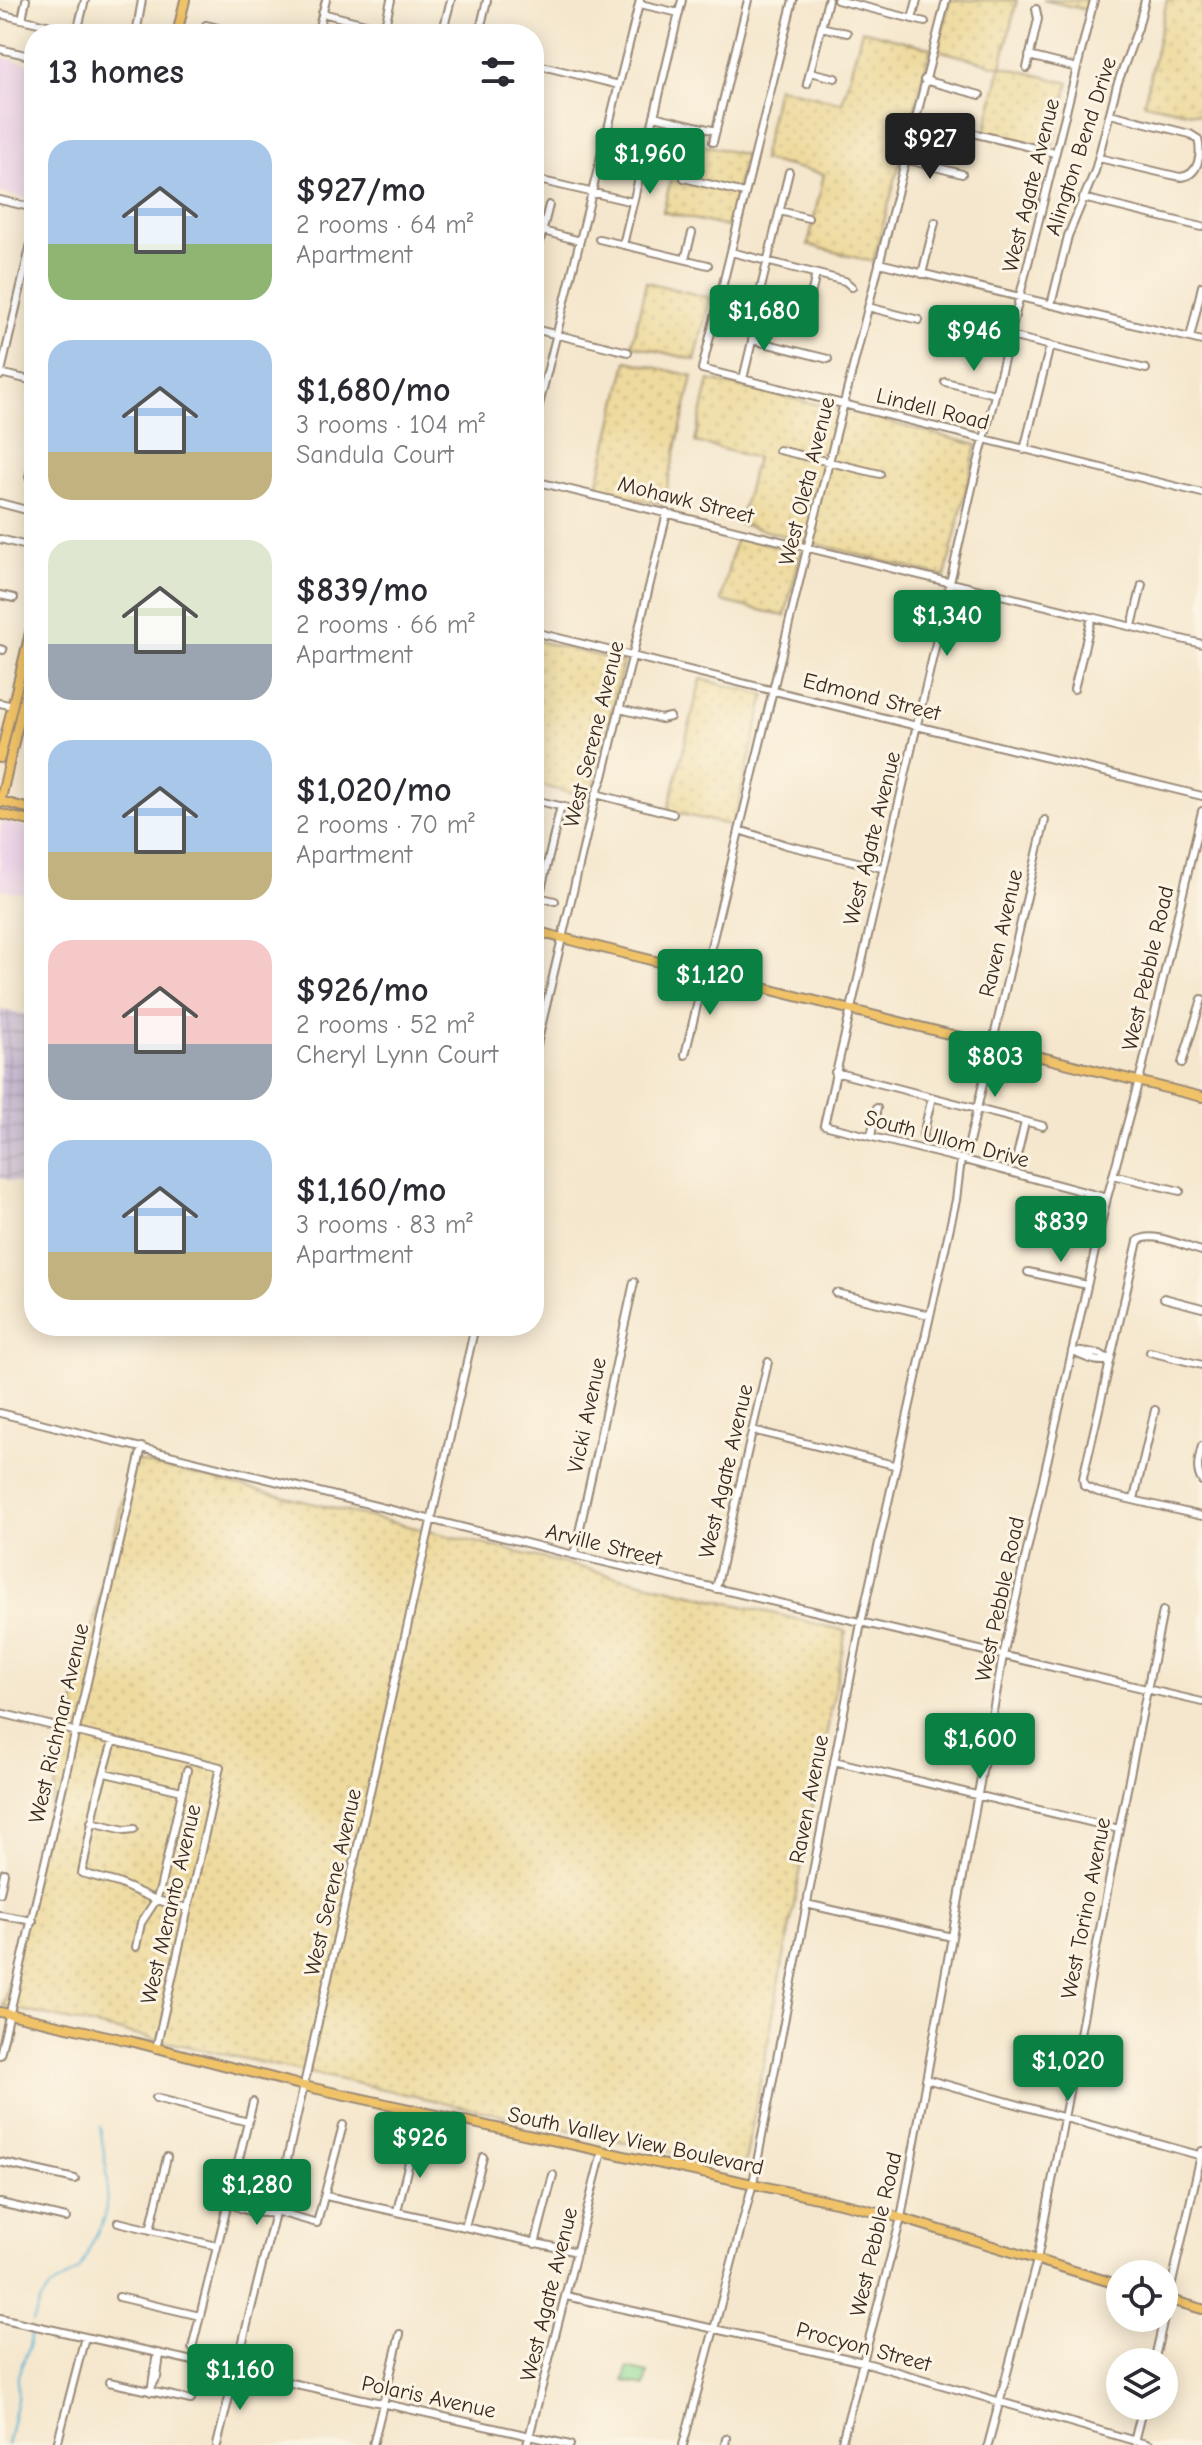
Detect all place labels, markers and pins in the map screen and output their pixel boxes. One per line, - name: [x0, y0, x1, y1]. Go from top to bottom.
- pin: $927: [883, 113, 977, 181]
- pin: $1,960: [585, 128, 715, 196]
- pin: $1,680: [699, 285, 829, 353]
- pin: $946: [927, 305, 1021, 373]
- pin: $1,340: [882, 590, 1012, 658]
- pin: $1,120: [645, 949, 775, 1017]
- pin: $803: [948, 1031, 1042, 1099]
- pin: $839: [1014, 1196, 1108, 1264]
- pin: $1,600: [915, 1713, 1045, 1781]
- pin: $1,020: [1003, 2035, 1133, 2103]
- pin: $926: [373, 2112, 467, 2180]
- pin: $1,280: [192, 2159, 322, 2227]
- pin: $1,160: [175, 2344, 305, 2412]

